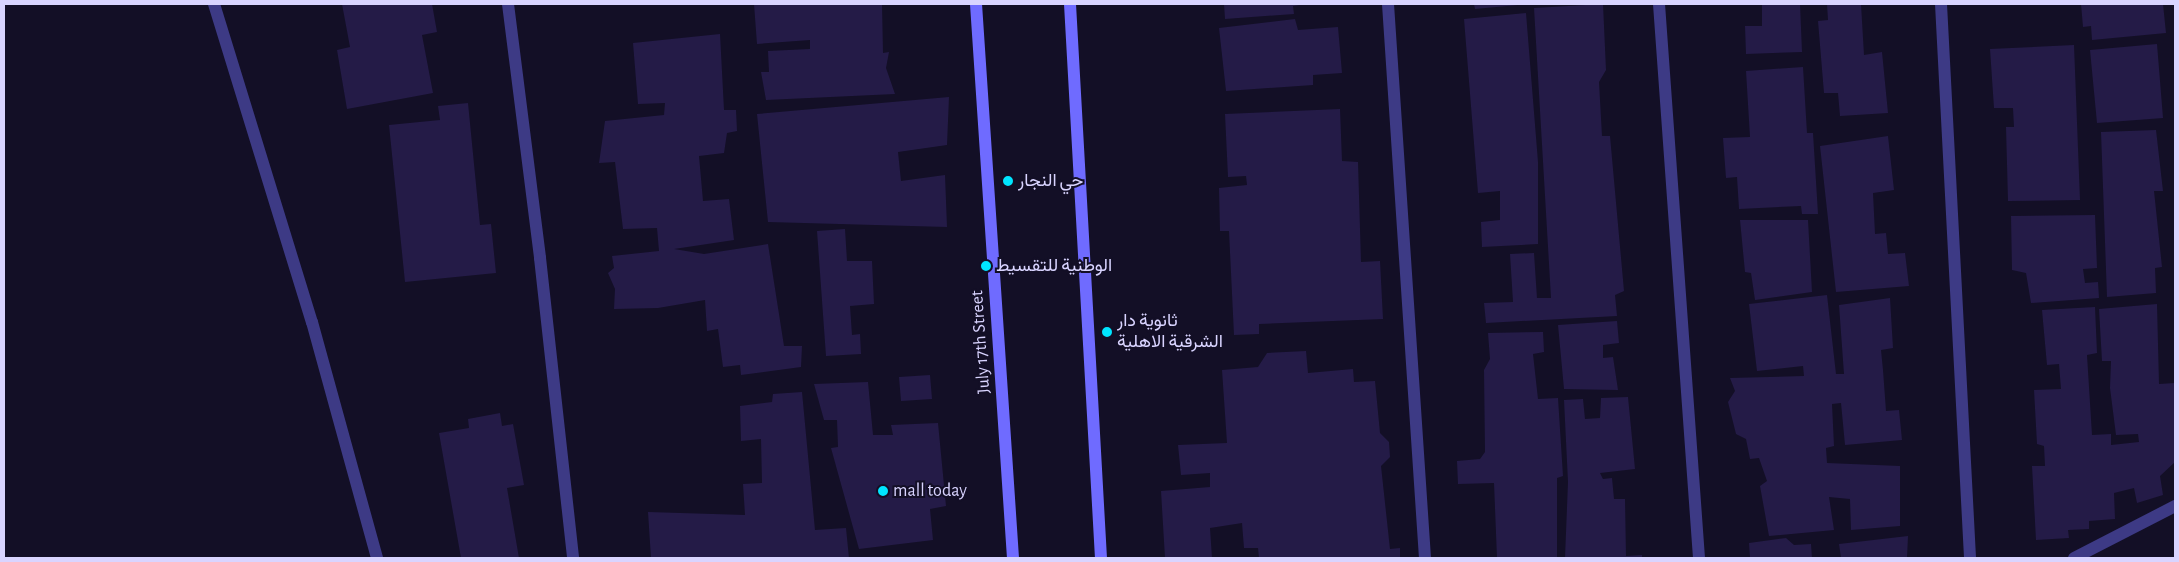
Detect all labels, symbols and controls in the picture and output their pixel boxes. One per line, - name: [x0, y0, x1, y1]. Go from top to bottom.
- place label: حي النجار: [1018, 170, 1083, 192]
- marker: حي النجار: [1002, 175, 1014, 187]
- place label: الوطنية للتقسيط: [996, 255, 1112, 277]
- marker: الوطنية للتقسيط: [980, 260, 992, 272]
- street label: July 17th Street: [967, 289, 995, 395]
- place label: ثانوية دار الشرقية الاهلية: [1117, 311, 1223, 354]
- marker: ثانوية دار الشرقية الاهلية: [1101, 326, 1113, 338]
- place label: mall today: [893, 480, 967, 502]
- marker: mall today: [877, 485, 889, 497]

